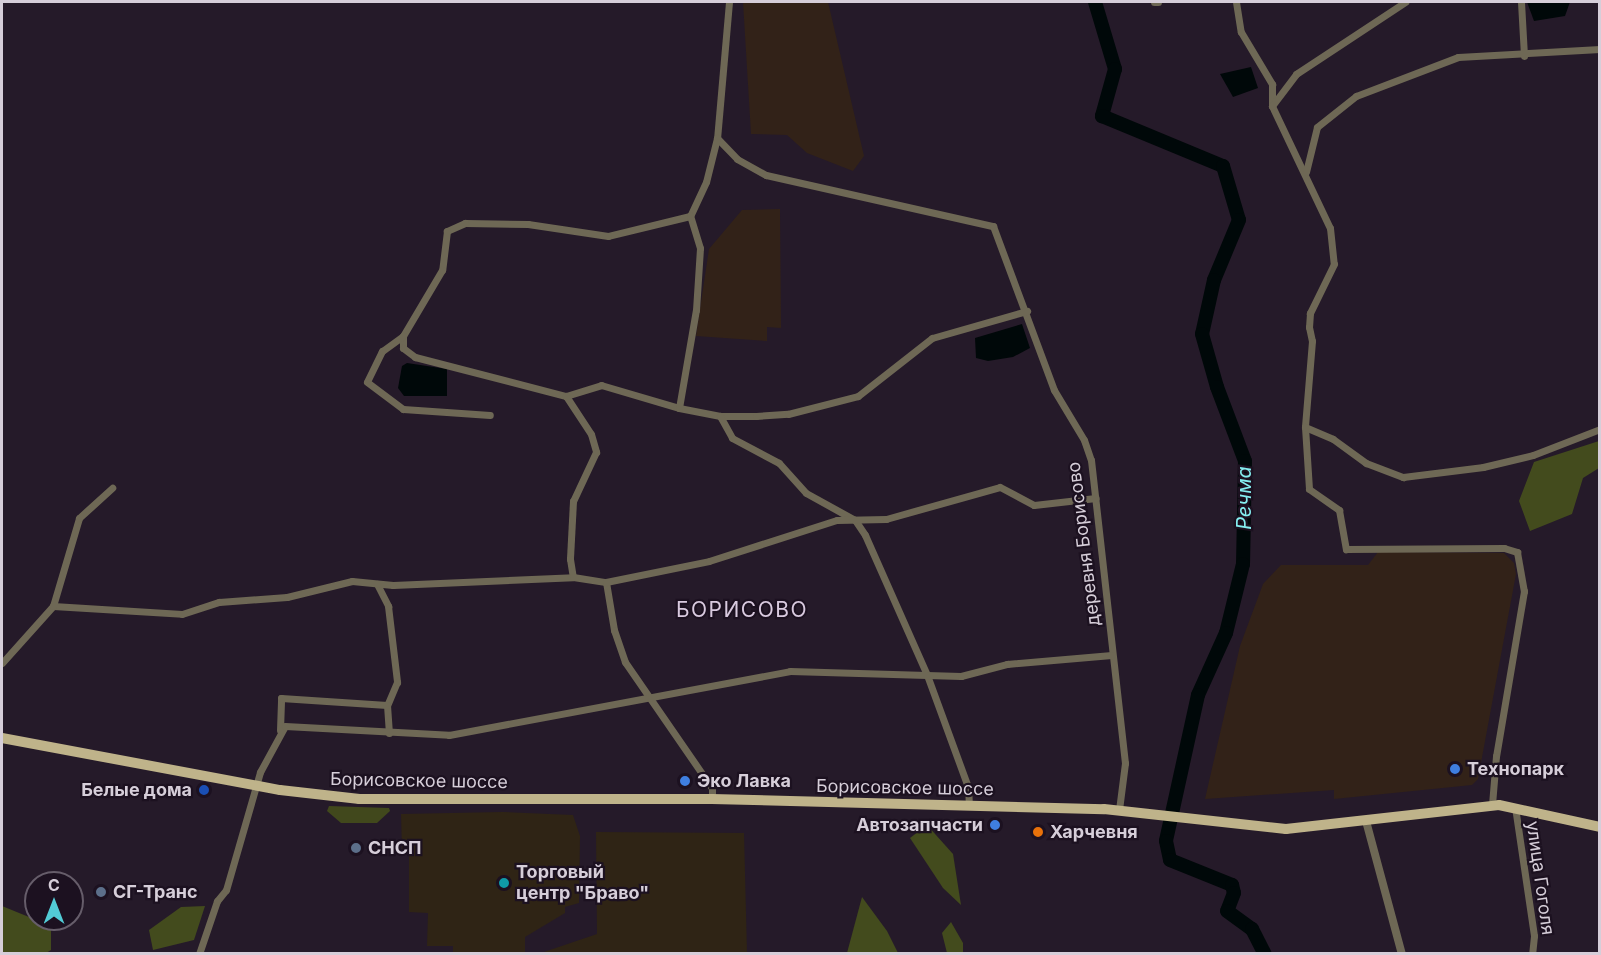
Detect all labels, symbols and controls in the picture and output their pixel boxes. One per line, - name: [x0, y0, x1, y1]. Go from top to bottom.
- street label: деревня Борисово: [1063, 461, 1105, 627]
- water label: Речма: [1232, 466, 1256, 530]
- district label: БОРИСОВО: [676, 597, 808, 623]
- place label: Технопарк: [1467, 758, 1564, 780]
- marker: Технопарк: [1448, 762, 1462, 776]
- street label: Борисовское шоссе: [330, 769, 508, 793]
- place label: Эко Лавка: [697, 770, 791, 792]
- marker: Эко Лавка: [678, 774, 692, 788]
- street label: Борисовское шоссе: [816, 776, 994, 800]
- place label: Белые дома: [81, 779, 192, 801]
- marker: Белые дома: [197, 783, 211, 797]
- place label: Автозапчасти: [856, 814, 983, 836]
- marker: Автозапчасти: [988, 818, 1002, 832]
- street label: улица Гоголя: [1521, 820, 1559, 936]
- place label: Харчевня: [1050, 821, 1138, 843]
- marker: Харчевня: [1031, 825, 1045, 839]
- place label: СНСП: [368, 837, 422, 859]
- marker: СНСП: [349, 841, 363, 855]
- place label: Торговый центр "Браво": [516, 862, 649, 904]
- north arrow: [24, 871, 84, 931]
- text: С: [48, 875, 60, 895]
- marker: Торговый центр "Браво": [497, 876, 511, 890]
- place label: СГ-Транс: [113, 881, 198, 903]
- marker: СГ-Транс: [94, 885, 108, 899]

